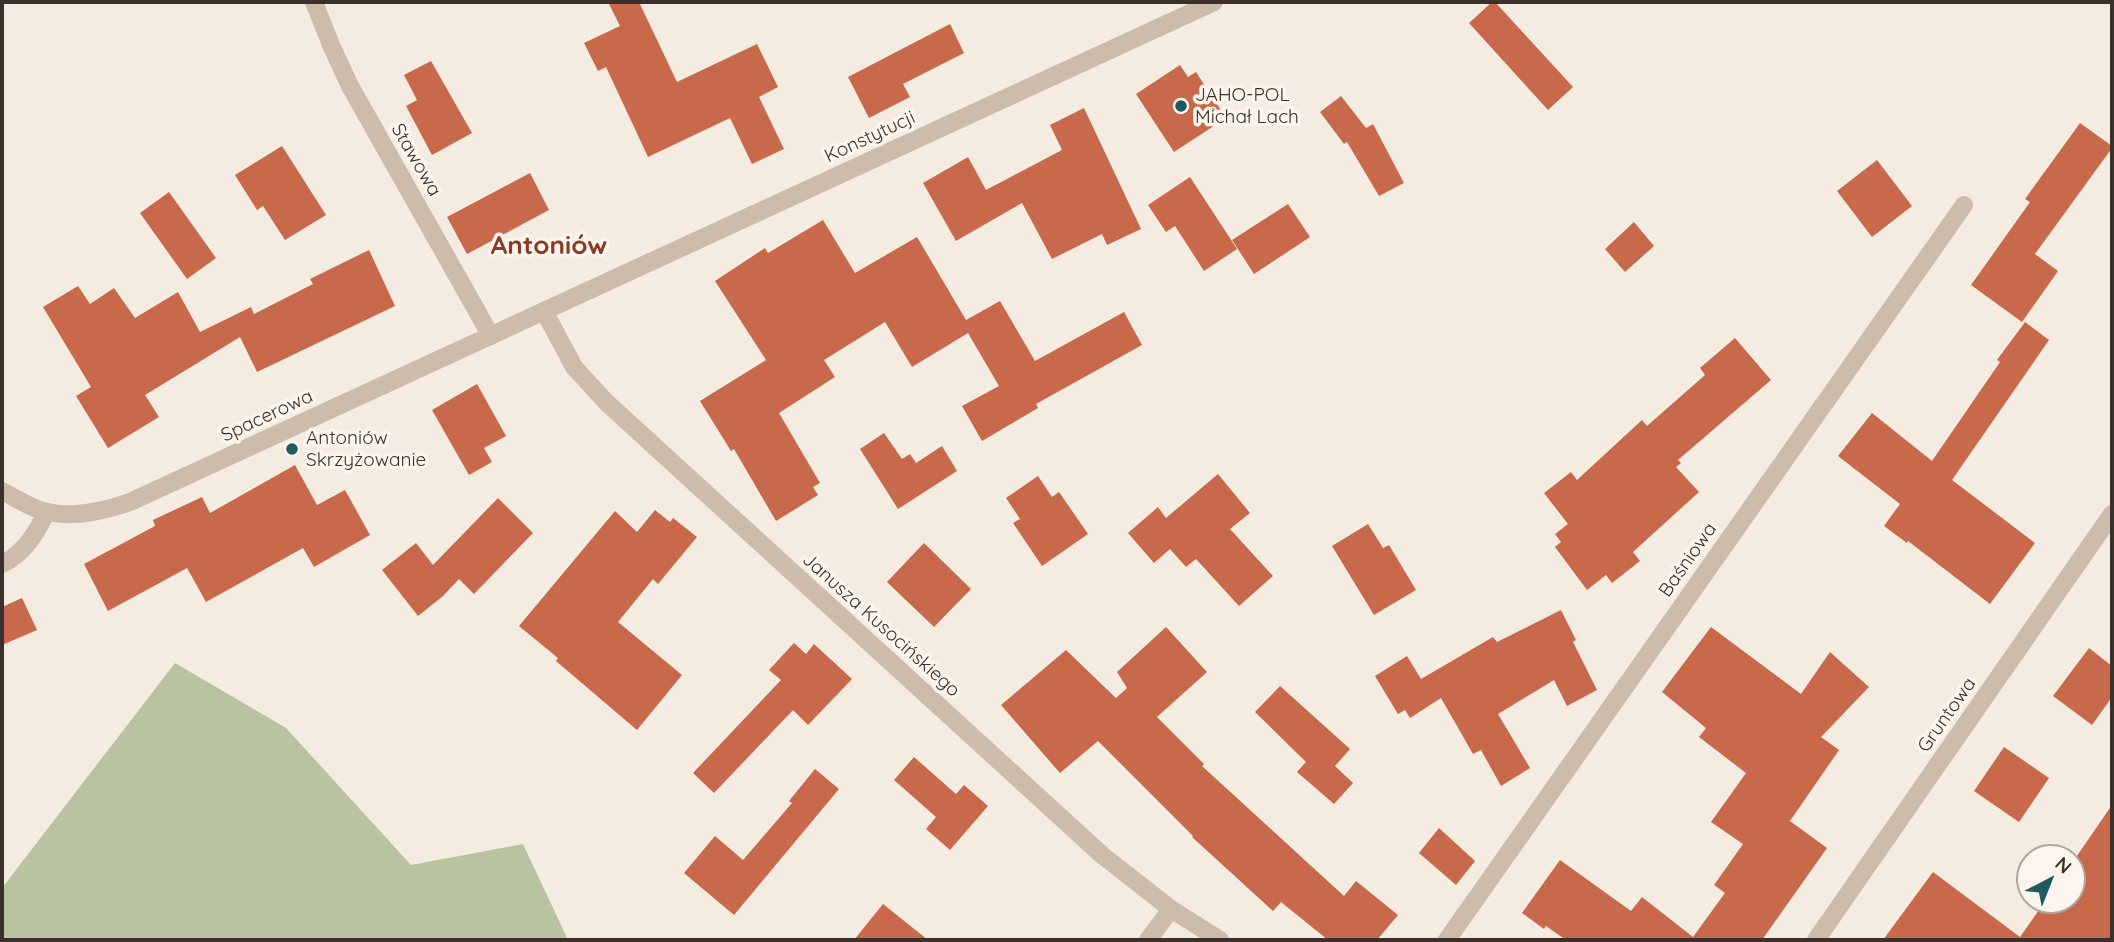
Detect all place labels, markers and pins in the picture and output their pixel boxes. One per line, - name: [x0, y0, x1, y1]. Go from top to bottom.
- place label: JAHO-POL Michał Lach: [1195, 84, 1299, 128]
- marker: JAHO-POL Michał Lach: [1173, 98, 1189, 114]
- place label: Antoniów Skrzyżowanie: [306, 427, 426, 471]
- marker: Antoniów Skrzyżowanie: [284, 441, 300, 457]

